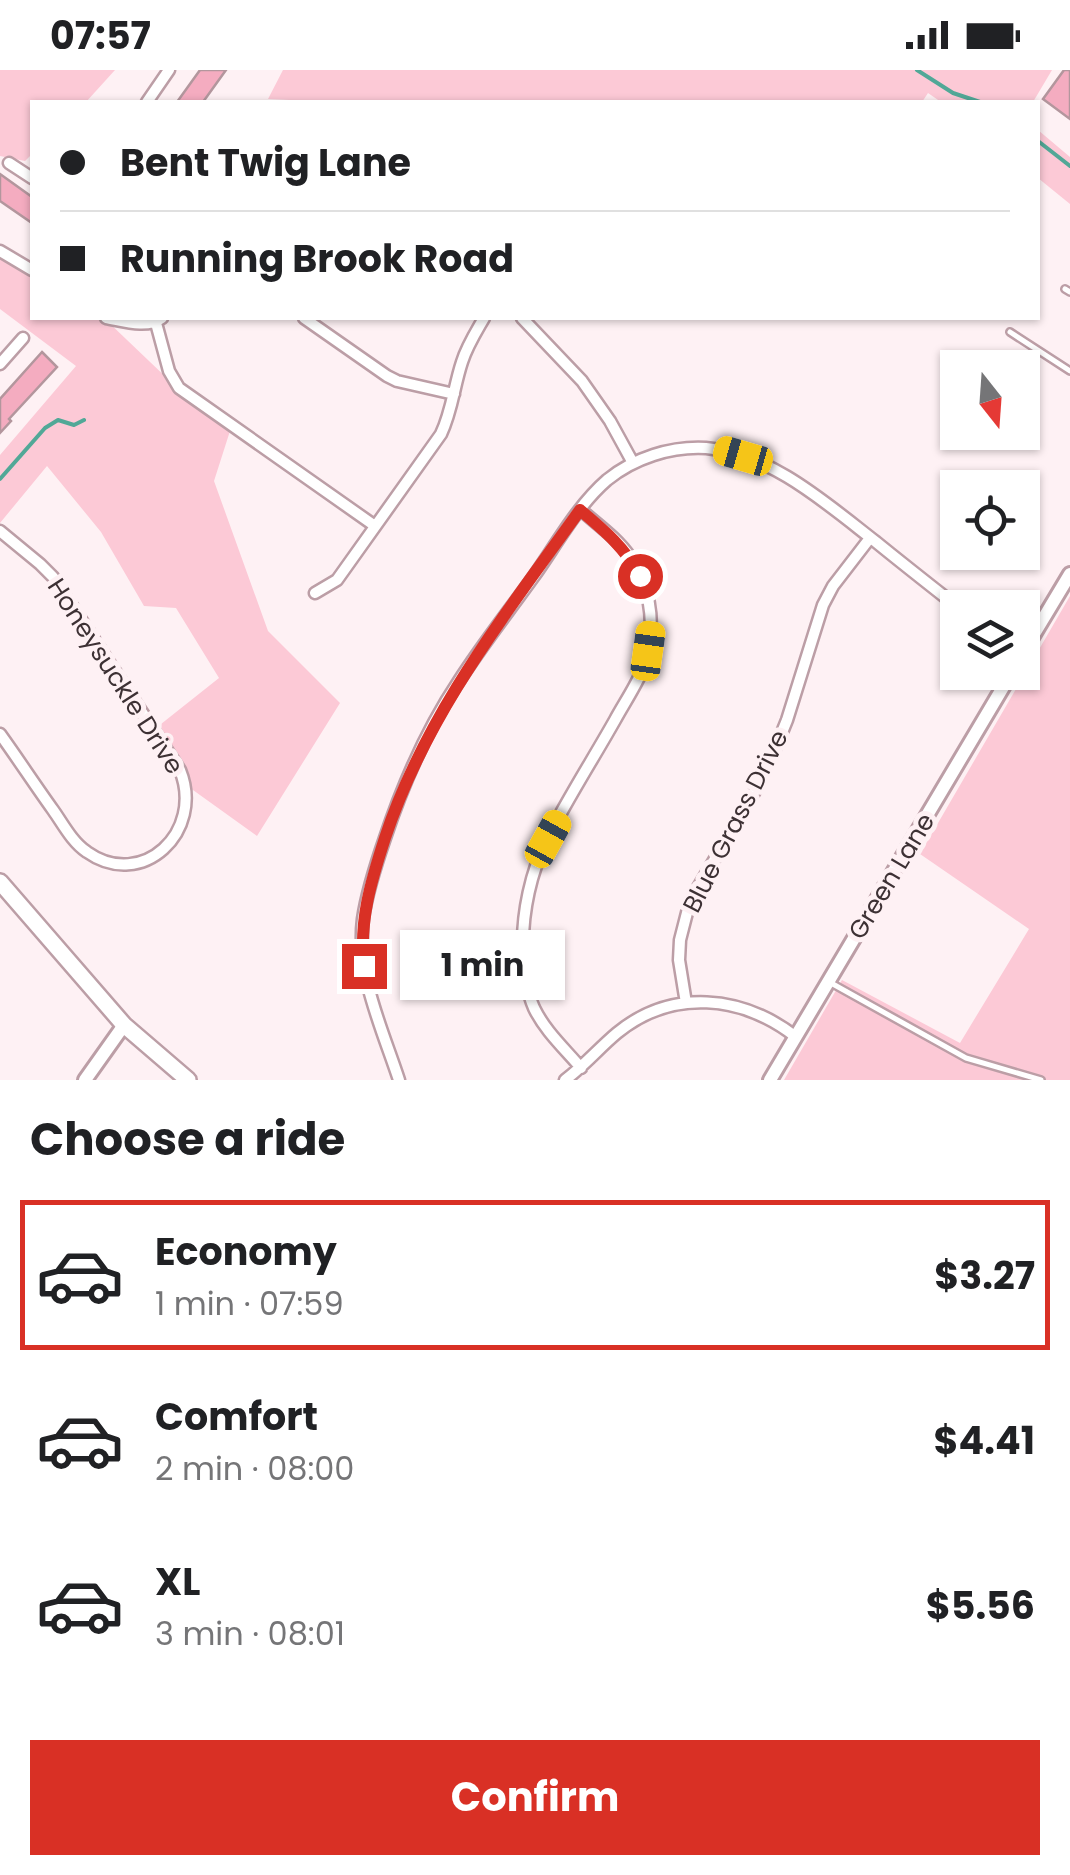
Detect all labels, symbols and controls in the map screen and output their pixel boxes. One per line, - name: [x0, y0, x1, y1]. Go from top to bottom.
- text: 07:57: [50, 9, 151, 62]
- text: Bent Twig Lane: [120, 136, 411, 189]
- text: Running Brook Road: [120, 232, 514, 285]
- north arrow: [940, 350, 1040, 450]
- map controls: [940, 350, 1040, 690]
- car: [710, 433, 776, 479]
- button: locate: [940, 470, 1040, 570]
- route start: [618, 554, 663, 599]
- street label: Honeysuckle Drive: [39, 572, 192, 781]
- button: layers: [940, 590, 1040, 690]
- car: [629, 619, 667, 683]
- street label: Blue Grass Drive: [674, 724, 797, 919]
- car: [520, 805, 576, 873]
- street label: Green Lane: [840, 807, 943, 946]
- callout: 1 min: [399, 931, 564, 1001]
- text: 1 min: [441, 942, 524, 987]
- route end: [342, 944, 387, 989]
- text: Choose a ride: [30, 1108, 345, 1171]
- text: Economy: [155, 1225, 337, 1278]
- icon: car: [35, 1230, 125, 1320]
- text: $3.27: [934, 1249, 1035, 1302]
- text: 1 min · 07:59: [155, 1281, 344, 1326]
- text: Comfort: [155, 1390, 318, 1443]
- icon: car: [35, 1395, 125, 1485]
- text: $4.41: [934, 1414, 1035, 1467]
- text: 2 min · 08:00: [155, 1446, 354, 1491]
- text: XL: [155, 1555, 200, 1608]
- icon: car: [35, 1560, 125, 1650]
- text: $5.56: [926, 1579, 1035, 1632]
- text: 3 min · 08:01: [155, 1611, 345, 1656]
- button: Confirm: [30, 1740, 1040, 1855]

